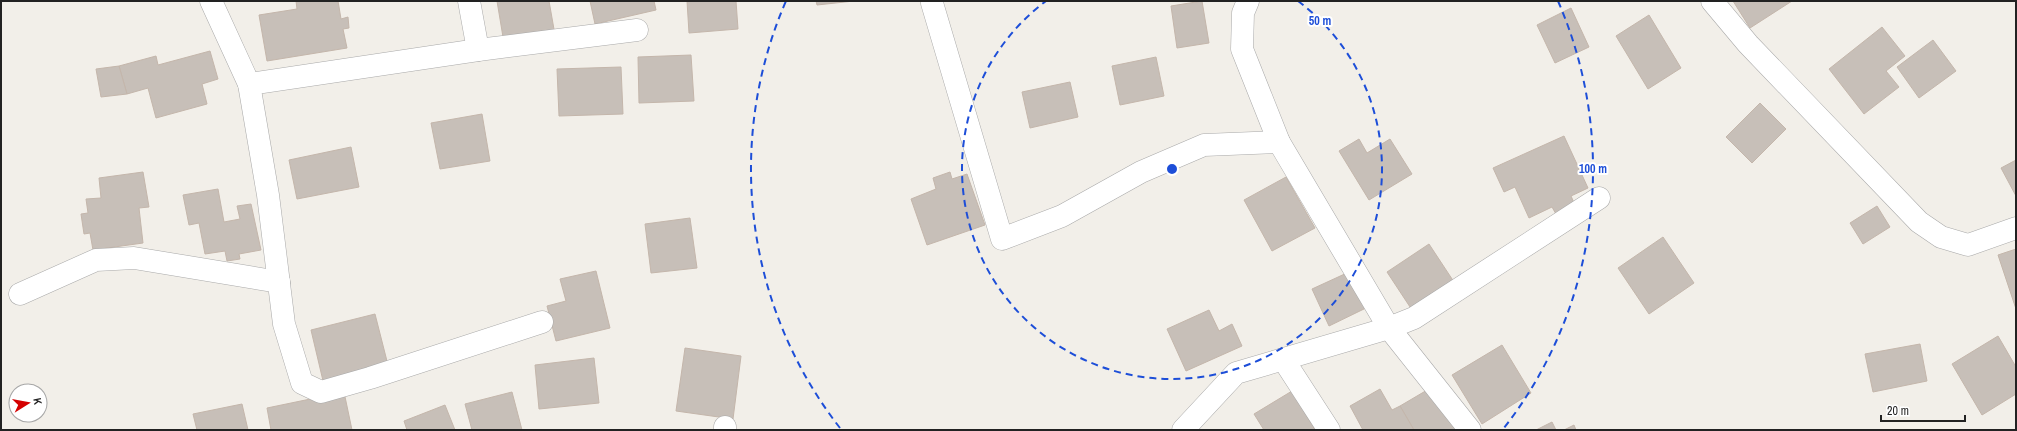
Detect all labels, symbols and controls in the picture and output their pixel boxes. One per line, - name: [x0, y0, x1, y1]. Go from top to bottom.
- text: 50 m: [1309, 13, 1331, 29]
- text: 100 m: [1579, 161, 1607, 177]
- centre of rings: [1165, 162, 1179, 176]
- north arrow: [8, 383, 48, 423]
- text: K: [30, 397, 45, 406]
- scale bar: [1881, 397, 1965, 423]
- text: 20 m: [1887, 403, 1909, 419]

